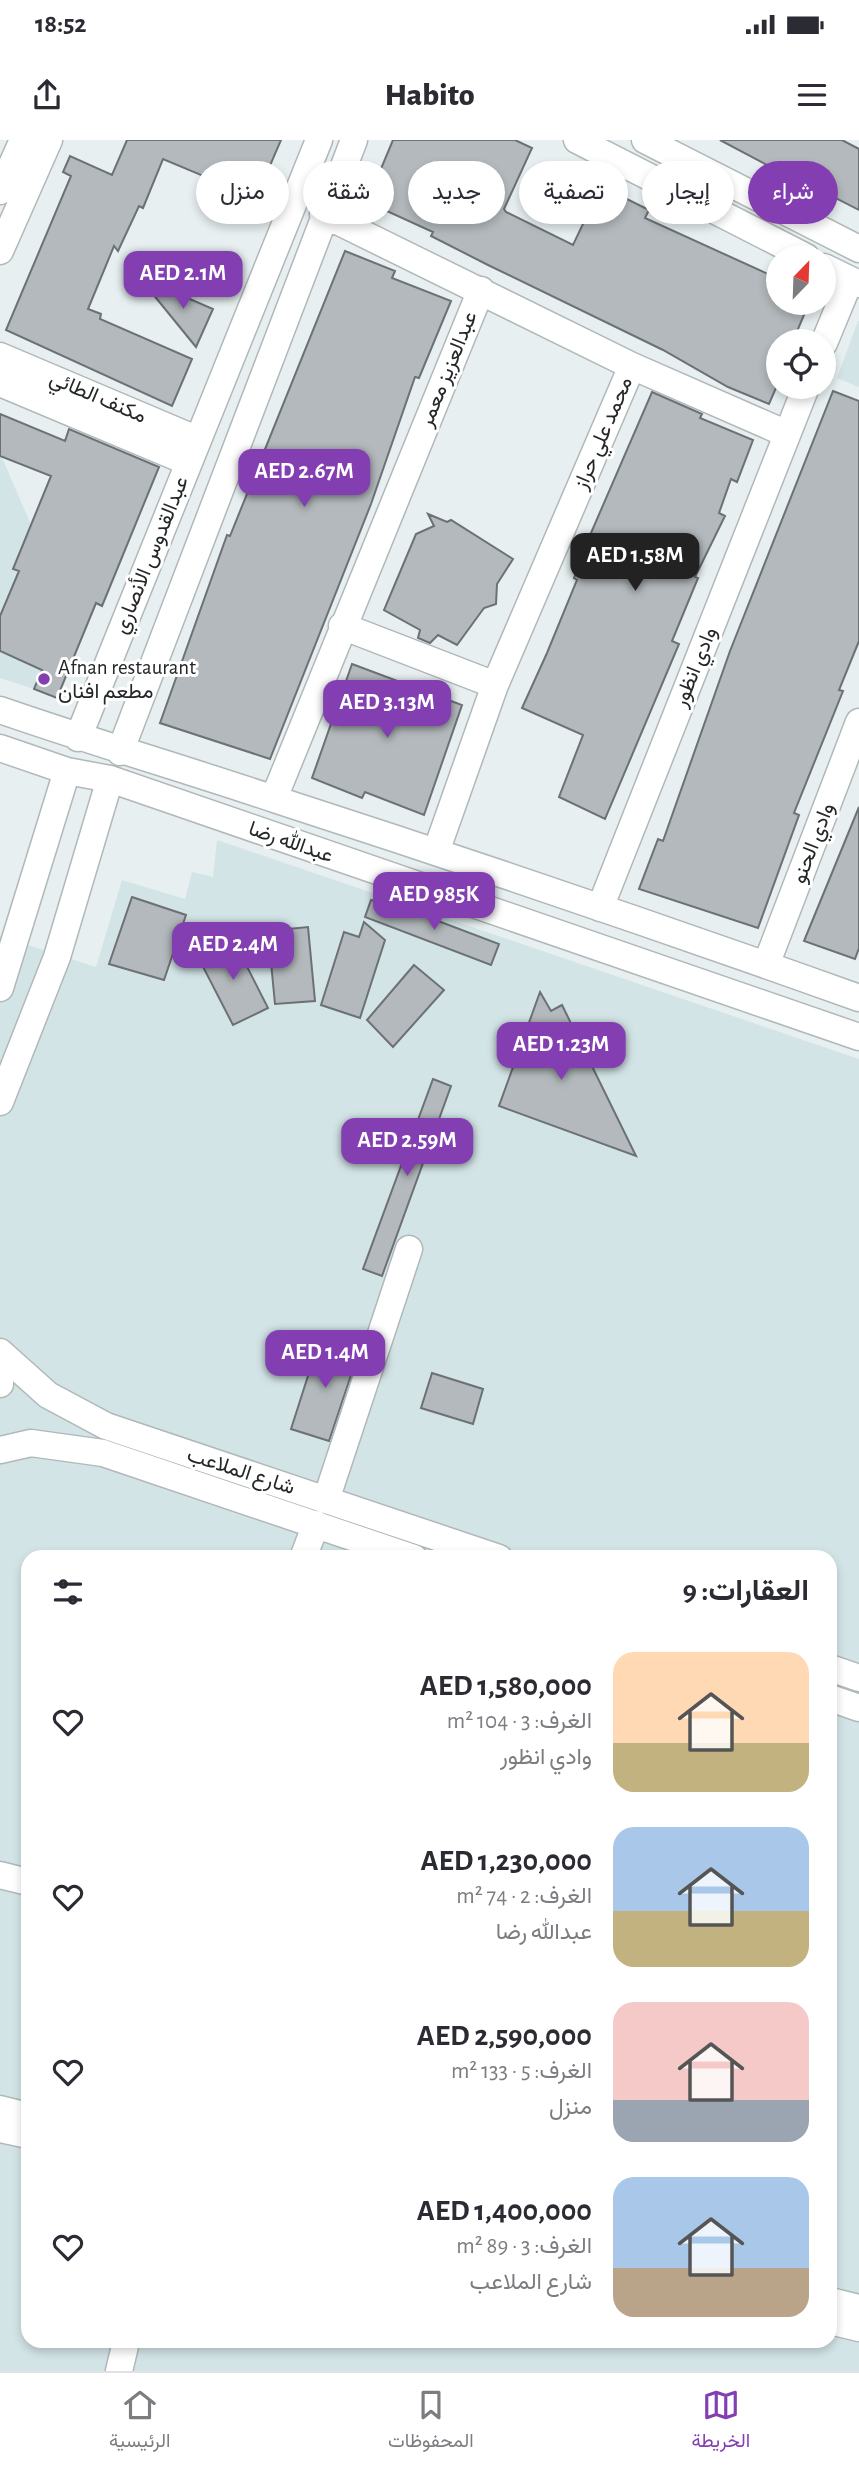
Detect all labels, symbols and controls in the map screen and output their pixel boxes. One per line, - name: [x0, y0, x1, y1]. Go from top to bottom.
- text: 18:52: [35, 11, 87, 37]
- icon: share: [28, 76, 66, 114]
- icon: menu: [793, 76, 831, 114]
- text: Habito: [384, 79, 475, 111]
- chip: منزل: [196, 161, 289, 224]
- chip: شقة: [303, 161, 394, 224]
- chip: جديد: [408, 161, 505, 224]
- chip: تصفية: [519, 161, 628, 224]
- chip: إيجار: [642, 161, 734, 224]
- chip: شراء: [748, 161, 838, 224]
- north arrow: [766, 245, 836, 315]
- map controls: [766, 245, 836, 399]
- pin: AED 2.1M: [111, 251, 255, 311]
- text: AED 2.1M: [140, 262, 226, 285]
- street label: عبدالعزيز معمر: [415, 308, 483, 431]
- button: locate: [766, 329, 836, 399]
- street label: مكنف الطائي: [44, 367, 149, 432]
- street label: محمد علي حراز: [570, 374, 642, 495]
- pin: AED 2.67M: [224, 450, 384, 509]
- text: AED 2.67M: [254, 460, 354, 483]
- street label: عبدالقدوس الأنصاري: [108, 472, 198, 639]
- pin: AED 1.58M: [555, 533, 715, 593]
- text: AED 1.58M: [586, 544, 684, 567]
- street label: وادي انظور: [669, 624, 726, 713]
- place label: Afnan restaurant مطعم افنان: [58, 657, 196, 705]
- marker: Afnan restaurant مطعم افنان: [36, 671, 52, 687]
- pin: AED 3.13M: [307, 680, 467, 740]
- text: AED 3.13M: [339, 691, 435, 714]
- street label: وادي الحنو: [788, 800, 843, 888]
- street label: عبدالله رضا: [245, 815, 337, 868]
- pin: AED 985K: [362, 872, 506, 932]
- text: AED 985K: [389, 883, 479, 906]
- pin: AED 2.4M: [161, 922, 305, 982]
- text: AED 2.4M: [188, 933, 278, 956]
- pin: AED 1.23M: [481, 1023, 641, 1082]
- text: AED 1.23M: [513, 1033, 609, 1056]
- pin: AED 2.59M: [327, 1118, 487, 1178]
- text: AED 2.59M: [357, 1129, 457, 1152]
- pin: AED 1.4M: [253, 1330, 397, 1390]
- text: AED 1.4M: [281, 1341, 369, 1364]
- street label: شارع الملاعب: [184, 1444, 297, 1501]
- icon: filters: [49, 1573, 87, 1611]
- text: العقارات: 9: [683, 1576, 809, 1606]
- text: AED 1,580,000: [420, 1671, 592, 1701]
- icon: home: [669, 1680, 753, 1764]
- icon: heart: [49, 1703, 87, 1741]
- text: الغرف: 3 · 104 m²: [447, 1710, 592, 1733]
- text: وادي انظور: [500, 1746, 592, 1769]
- text: AED 1,230,000: [420, 1846, 592, 1876]
- icon: home: [669, 1855, 753, 1939]
- icon: heart: [49, 1878, 87, 1916]
- text: الغرف: 2 · 74 m²: [456, 1885, 592, 1908]
- text: عبدالله رضا: [496, 1921, 592, 1944]
- text: AED 2,590,000: [417, 2021, 592, 2051]
- icon: home: [669, 2030, 753, 2114]
- icon: heart: [49, 2053, 87, 2091]
- text: الغرف: 5 · 133 m²: [451, 2060, 592, 2083]
- text: منزل: [549, 2096, 592, 2119]
- text: AED 1,400,000: [417, 2196, 592, 2226]
- icon: home: [669, 2205, 753, 2289]
- icon: heart: [49, 2228, 87, 2266]
- text: الغرف: 3 · 89 m²: [456, 2235, 592, 2258]
- text: شارع الملاعب: [470, 2271, 592, 2294]
- tab: الرئيسية: [109, 2386, 170, 2457]
- tab: المحفوظات: [388, 2386, 474, 2457]
- tab: الخريطة: [691, 2386, 750, 2457]

